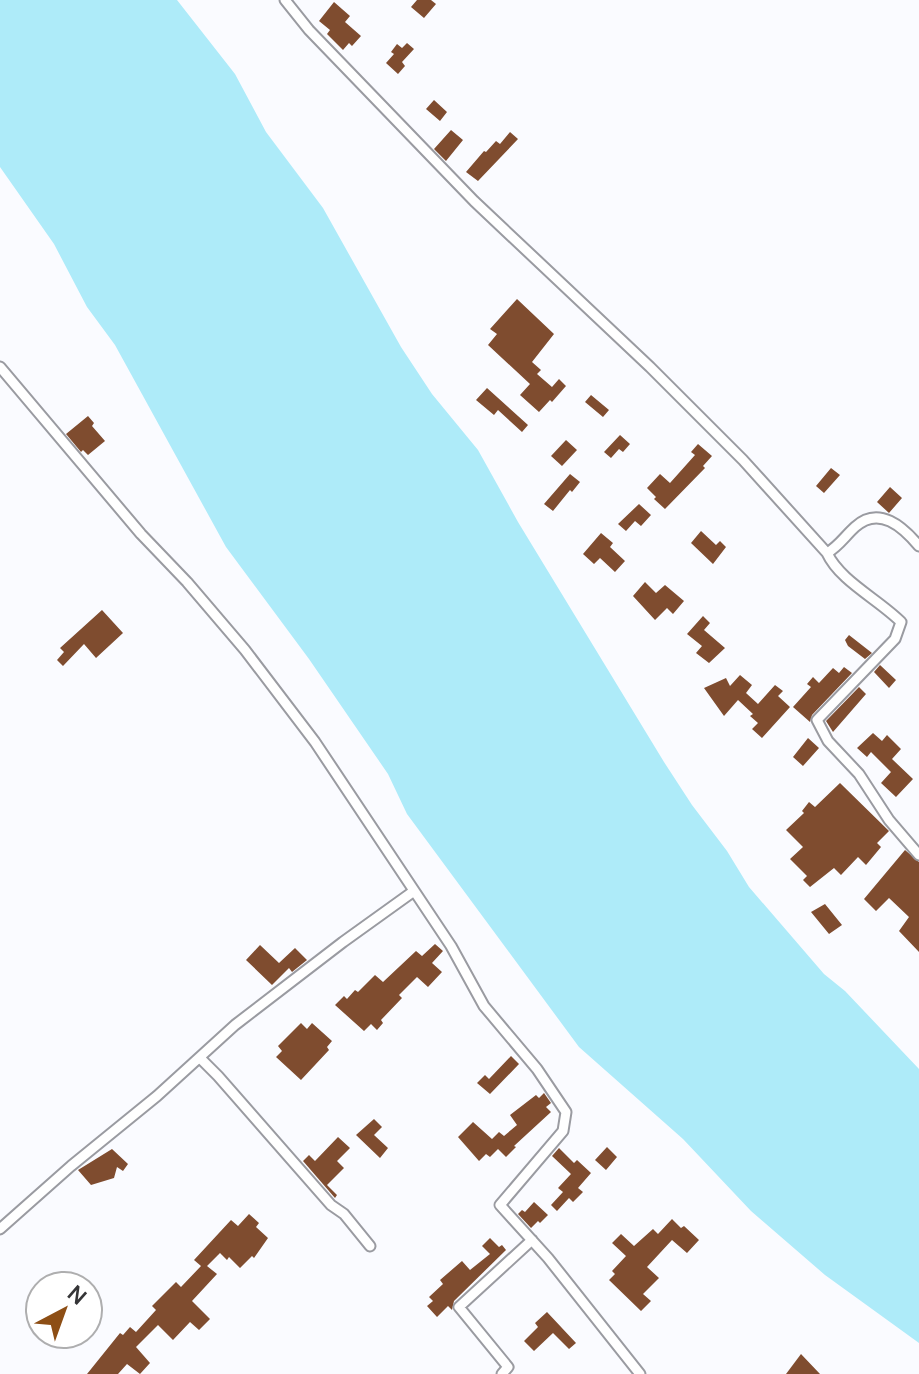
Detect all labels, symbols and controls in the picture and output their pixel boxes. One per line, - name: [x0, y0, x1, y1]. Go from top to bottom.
- north arrow: [24, 1270, 104, 1350]
- text: N: [61, 1278, 93, 1311]

